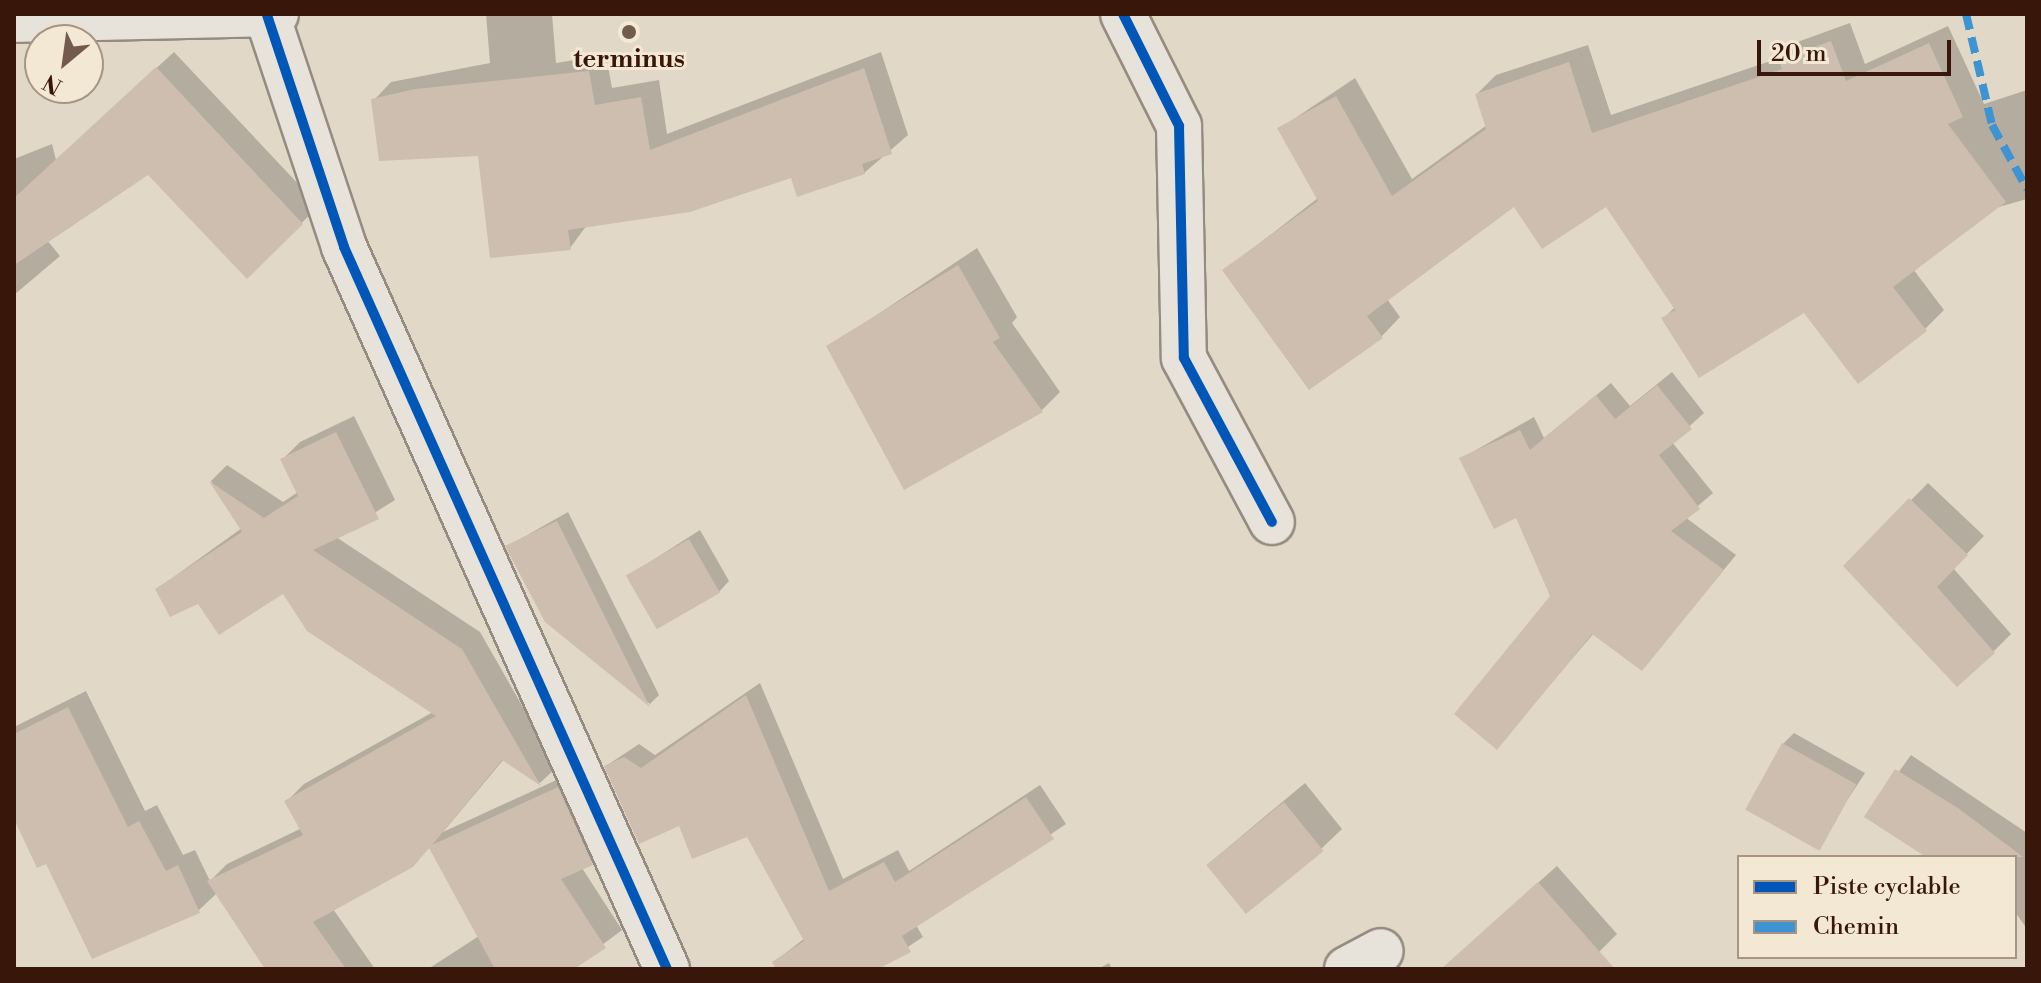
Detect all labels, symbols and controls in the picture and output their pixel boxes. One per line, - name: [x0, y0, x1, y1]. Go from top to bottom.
- marker: terminus: [620, 23, 638, 41]
- north arrow: [24, 24, 104, 104]
- scale bar: [1761, 24, 1955, 74]
- text: 20 m: [1771, 39, 1827, 69]
- place label: terminus: [573, 44, 685, 76]
- text: N: [39, 68, 67, 100]
- legend: [1737, 855, 2017, 959]
- text: Piste cyclable: [1813, 872, 1961, 902]
- text: Chemin: [1813, 912, 1899, 942]

